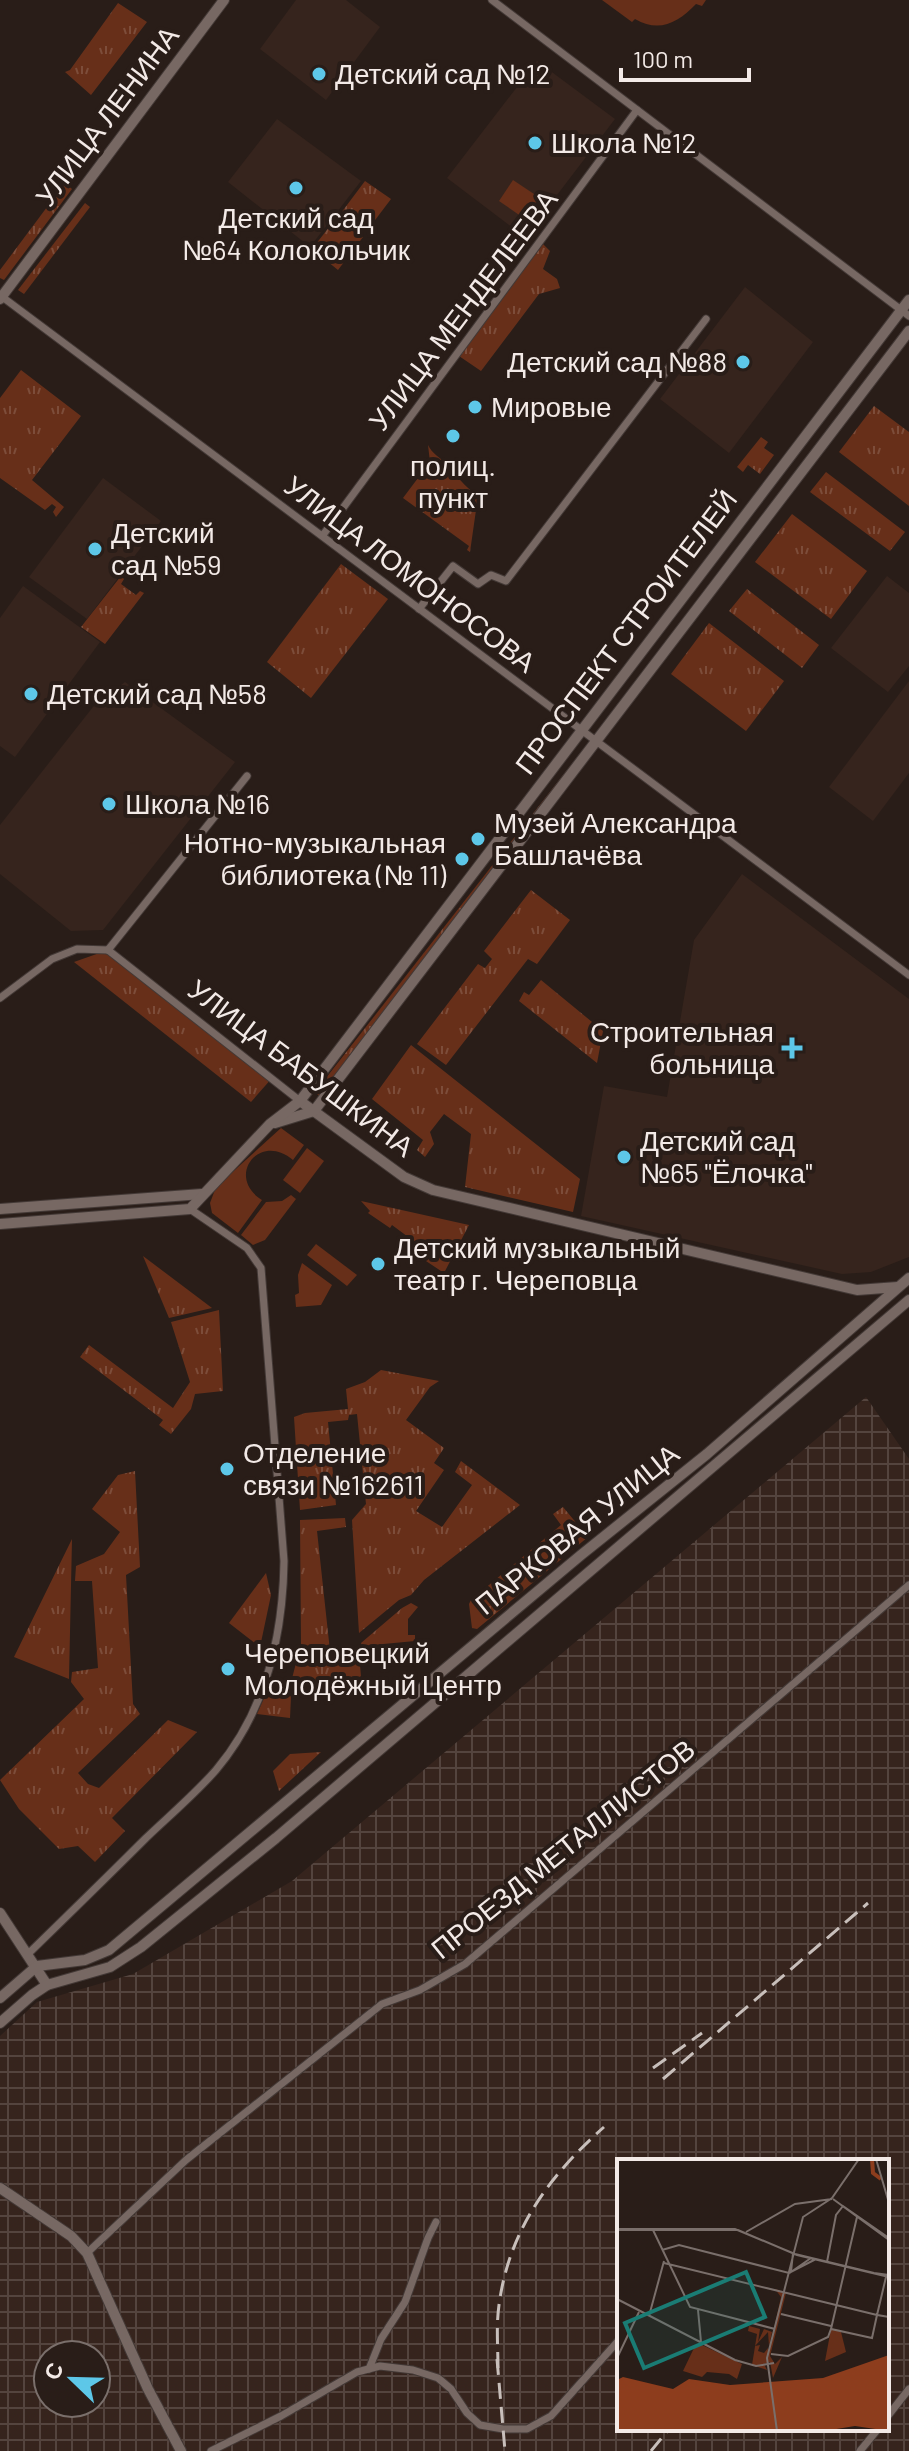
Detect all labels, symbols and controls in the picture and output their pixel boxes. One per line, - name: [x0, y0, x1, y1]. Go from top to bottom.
- street label: УЛИЦА ЛЕНИНА: [27, 18, 185, 212]
- scale bar: [621, 32, 749, 82]
- text: 100 m: [633, 44, 693, 73]
- place label: Детский сад №12: [335, 56, 551, 90]
- marker: Детский сад №12: [310, 65, 328, 83]
- place label: Школа №12: [551, 125, 697, 159]
- marker: Школа №12: [526, 134, 544, 152]
- marker: Детский сад №64 Колокольчик: [287, 179, 305, 197]
- street label: УЛИЦА МЕНДЕЛЕЕВА: [361, 182, 564, 436]
- place label: Детский сад №64 Колокольчик: [182, 200, 411, 266]
- place label: Детский сад №88: [507, 344, 727, 378]
- marker: Детский сад №88: [734, 353, 752, 371]
- place label: Мировые: [491, 389, 612, 423]
- marker: Мировые: [466, 398, 484, 416]
- marker: полиц. пункт: [444, 427, 462, 445]
- place label: полиц. пункт: [410, 448, 496, 514]
- street label: УЛИЦА ЛОМОНОСОВА: [278, 468, 543, 679]
- street label: ПРОСПЕКТ СТРОИТЕЛЕЙ: [507, 482, 743, 780]
- place label: Детский сад №59: [111, 515, 222, 581]
- marker: Детский сад №59: [86, 540, 104, 558]
- place label: Детский сад №58: [47, 676, 267, 710]
- marker: Детский сад №58: [22, 685, 40, 703]
- place label: Школа №16: [125, 786, 270, 820]
- marker: Школа №16: [100, 795, 118, 813]
- place label: Музей Александра Башлачёва: [494, 805, 737, 871]
- place label: Нотно-музыкальная библиотека (№ 11): [184, 825, 447, 891]
- marker: Музей Александра Башлачёва: [469, 830, 487, 848]
- marker: Нотно-музыкальная библиотека (№ 11): [453, 850, 471, 868]
- street label: УЛИЦА БАБУШКИНА: [182, 971, 421, 1163]
- place label: Строительная больница: [590, 1014, 774, 1080]
- marker: Строительная больница: [781, 1037, 803, 1059]
- place label: Детский сад №65 "Ёлочка": [640, 1123, 813, 1189]
- marker: Детский сад №65 "Ёлочка": [615, 1148, 633, 1166]
- place label: Детский музыкальный театр г. Череповца: [394, 1230, 680, 1296]
- marker: Детский музыкальный театр г. Череповца: [369, 1255, 387, 1273]
- place label: Отделение связи №162611: [243, 1435, 424, 1501]
- street label: ПАРКОВАЯ УЛИЦА: [468, 1435, 685, 1621]
- marker: Отделение связи №162611: [218, 1460, 236, 1478]
- place label: Череповецкий Молодёжный Центр: [244, 1635, 502, 1701]
- marker: Череповецкий Молодёжный Центр: [219, 1660, 237, 1678]
- street label: ПРОЕЗД МЕТАЛЛИСТОВ: [424, 1731, 701, 1965]
- inset map: [617, 2159, 889, 2431]
- north arrow: [32, 2339, 112, 2419]
- text: С: [38, 2358, 68, 2383]

